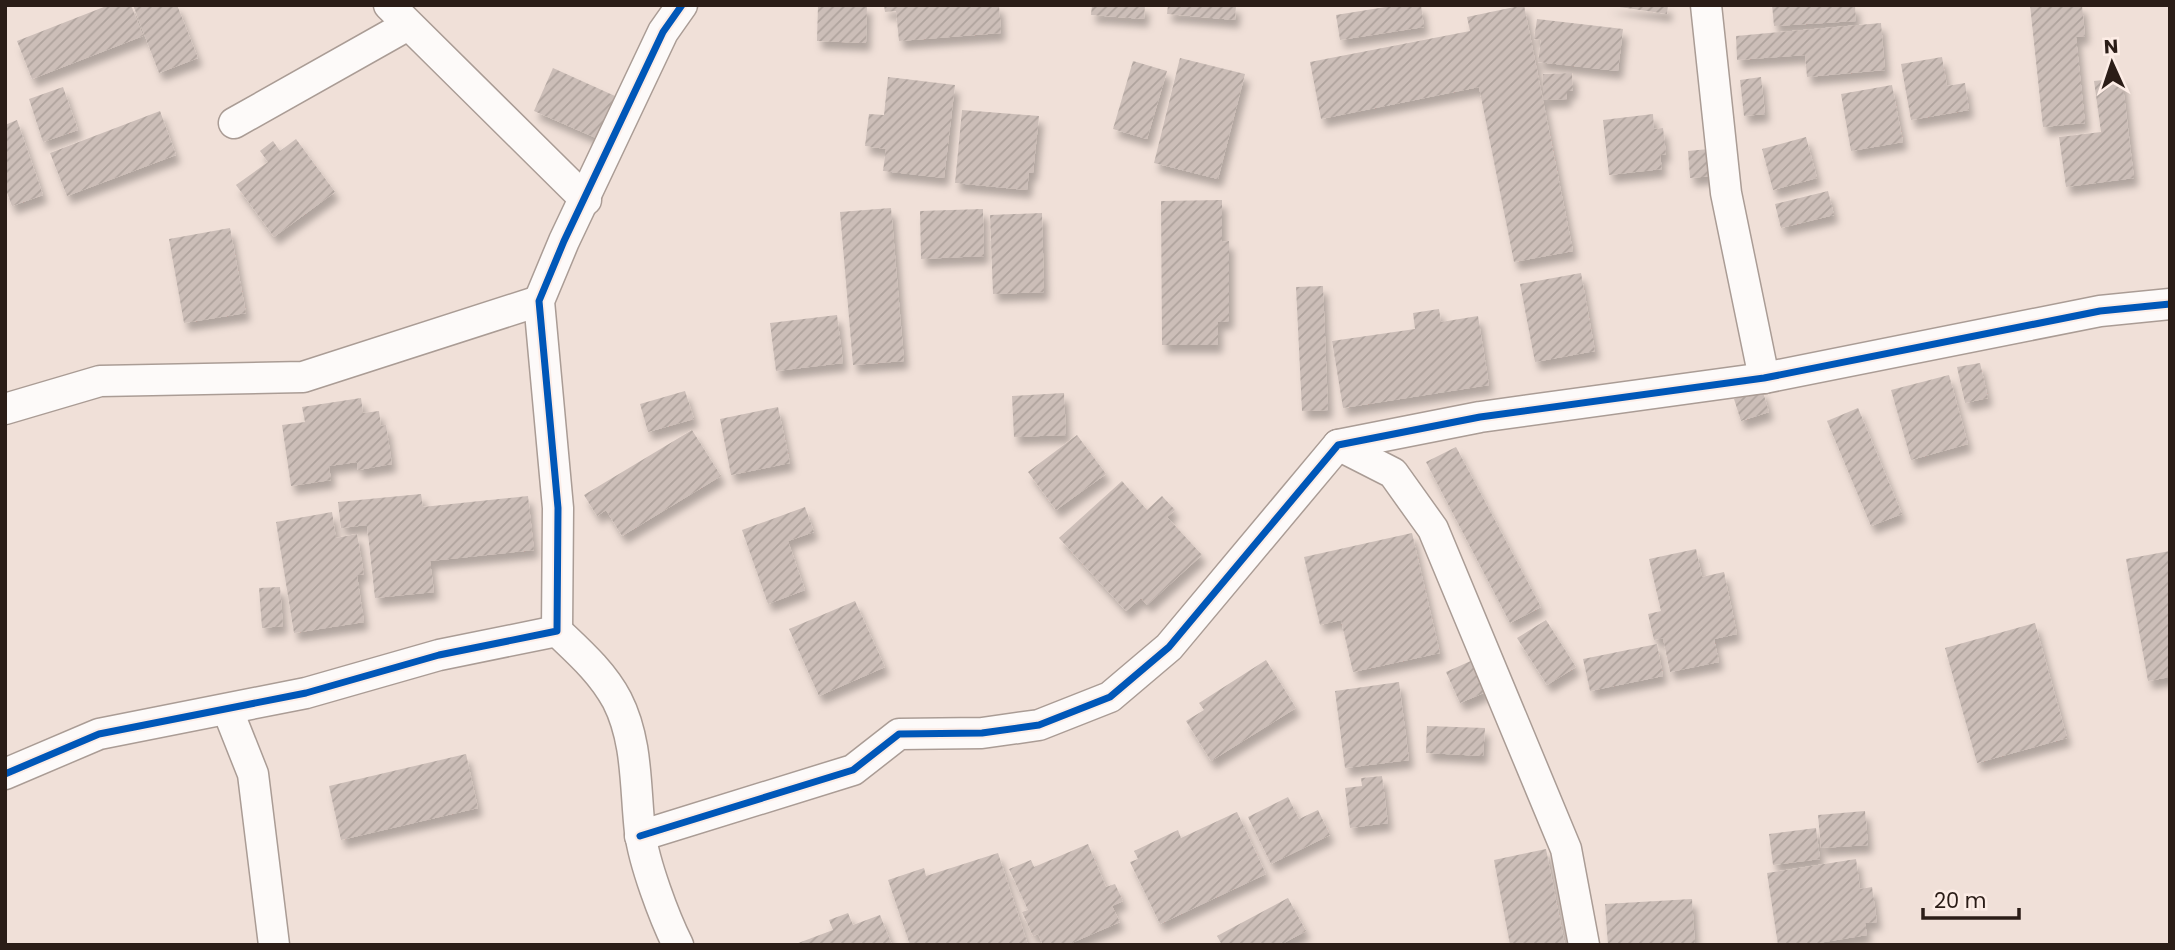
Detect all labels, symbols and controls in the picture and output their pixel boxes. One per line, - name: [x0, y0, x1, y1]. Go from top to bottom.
- north arrow: [2077, 28, 2147, 98]
- text: N: [2103, 33, 2119, 60]
- scale bar: [1923, 876, 2019, 920]
- text: 20 m: [1934, 886, 1987, 915]

